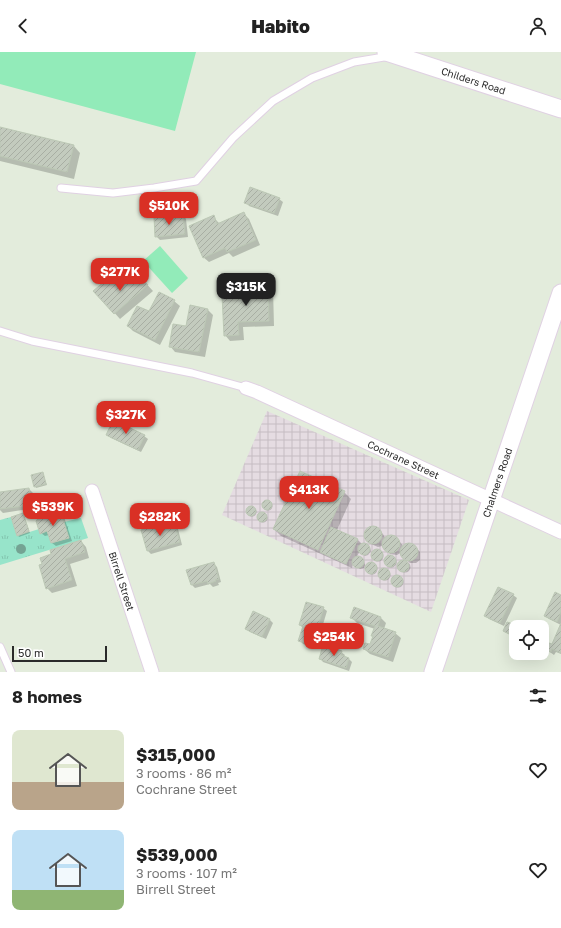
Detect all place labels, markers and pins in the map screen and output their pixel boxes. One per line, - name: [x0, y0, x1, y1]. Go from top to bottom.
- pin: $510K: [141, 192, 197, 226]
- pin: $277K: [92, 258, 148, 292]
- pin: $315K: [218, 273, 274, 307]
- pin: $327K: [98, 401, 154, 435]
- pin: $413K: [281, 476, 337, 510]
- pin: $539K: [25, 493, 81, 527]
- pin: $282K: [132, 503, 188, 537]
- pin: $254K: [306, 623, 362, 657]

